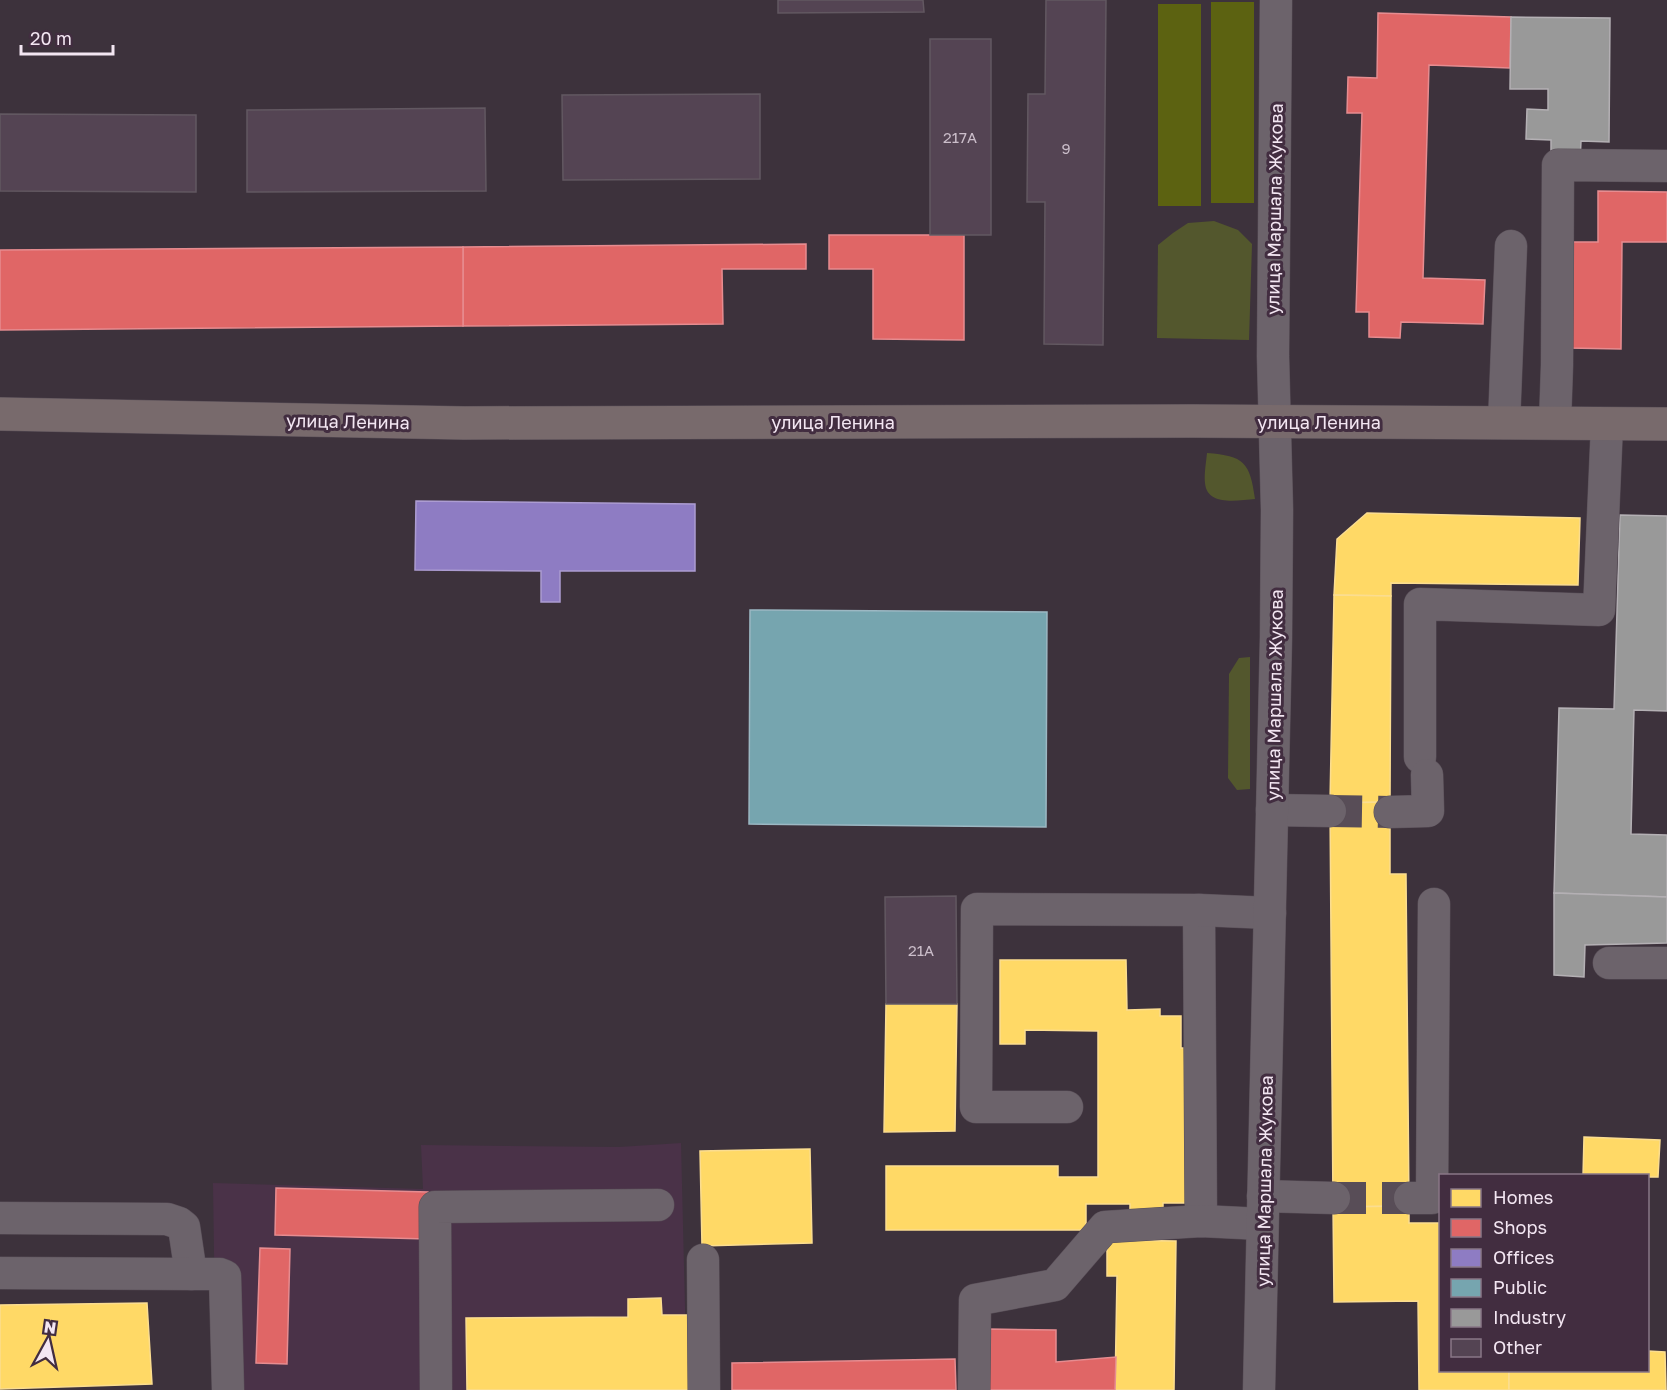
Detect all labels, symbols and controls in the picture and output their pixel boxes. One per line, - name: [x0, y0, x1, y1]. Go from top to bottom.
- scale bar: [21, 18, 112, 56]
- text: 20 m: [30, 27, 72, 49]
- street label: улица Маршала Жукова: [1261, 103, 1287, 315]
- house number: 217А: [943, 128, 977, 146]
- house number: 9: [1061, 139, 1071, 157]
- street label: улица Ленина: [286, 409, 410, 433]
- street label: улица Ленина: [771, 411, 895, 433]
- street label: улица Ленина: [1257, 411, 1381, 433]
- street label: улица Маршала Жукова: [1261, 589, 1287, 801]
- house number: 21А: [908, 941, 934, 959]
- street label: улица Маршала Жукова: [1251, 1075, 1277, 1287]
- legend: [1439, 1174, 1649, 1372]
- text: Homes: [1493, 1186, 1553, 1208]
- text: Shops: [1493, 1216, 1547, 1238]
- text: Offices: [1493, 1246, 1554, 1268]
- text: Public: [1493, 1276, 1547, 1298]
- text: Industry: [1493, 1306, 1566, 1328]
- north arrow: [18, 1312, 78, 1372]
- text: N: [43, 1316, 58, 1338]
- text: Other: [1493, 1336, 1542, 1358]

